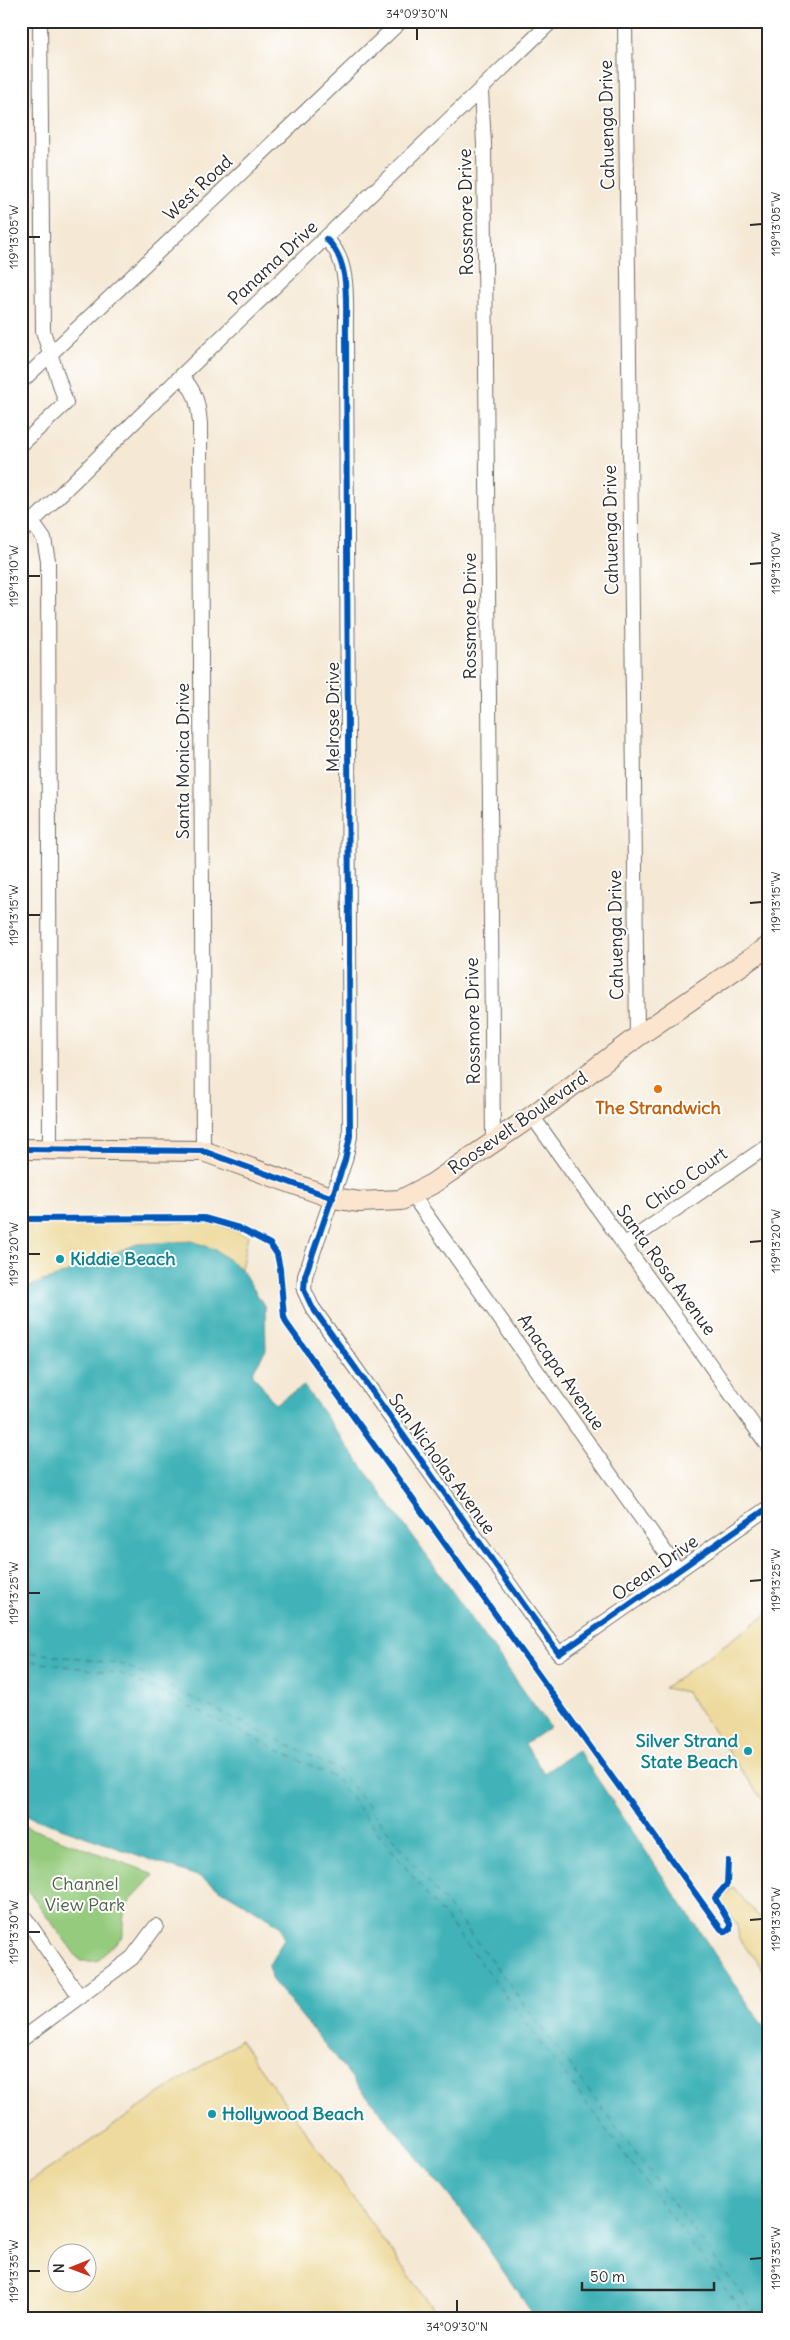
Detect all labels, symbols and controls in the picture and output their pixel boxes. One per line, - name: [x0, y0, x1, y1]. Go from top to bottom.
- text: 34°09'30"N: [386, 6, 448, 21]
- street label: Cahuenga Drive: [594, 60, 619, 190]
- street label: Rossmore Drive: [453, 148, 478, 276]
- street label: West Road: [158, 150, 237, 225]
- text: 119°13'05"W: [768, 192, 783, 256]
- text: 119°13'05"W: [6, 205, 21, 269]
- street label: Panama Drive: [223, 215, 322, 310]
- street label: Cahuenga Drive: [598, 465, 623, 595]
- text: 119°13'10"W: [768, 532, 783, 594]
- text: 119°13'10"W: [6, 545, 21, 607]
- street label: Rossmore Drive: [458, 552, 481, 680]
- street label: Melrose Drive: [321, 662, 344, 772]
- street label: Santa Monica Drive: [171, 683, 194, 839]
- street label: Cahuenga Drive: [603, 870, 628, 1000]
- text: 119°13'15"W: [768, 871, 783, 932]
- text: 119°13'15"W: [6, 884, 21, 945]
- street label: Rossmore Drive: [460, 957, 485, 1085]
- street label: Roosevelt Boulevard: [444, 1066, 592, 1179]
- marker: The Strandwich: [652, 1083, 664, 1095]
- place label: The Strandwich: [595, 1096, 721, 1119]
- street label: Chico Court: [640, 1142, 731, 1215]
- street label: Santa Rosa Avenue: [611, 1200, 721, 1339]
- text: 119°13'20"W: [768, 1209, 783, 1273]
- text: 119°13'20"W: [6, 1222, 21, 1286]
- place label: Kiddie Beach: [70, 1247, 176, 1270]
- marker: Kiddie Beach: [54, 1253, 66, 1265]
- street label: Anacapa Avenue: [513, 1309, 610, 1434]
- street label: San Nicholas Avenue: [384, 1389, 501, 1538]
- street label: Ocean Drive: [607, 1529, 702, 1606]
- text: 119°13'25"W: [768, 1549, 783, 1611]
- text: 119°13'25"W: [6, 1562, 21, 1624]
- place label: Silver Strand State Beach: [636, 1729, 739, 1773]
- marker: Silver Strand State Beach: [742, 1745, 754, 1757]
- park label: Channel View Park: [45, 1872, 125, 1916]
- text: 119°13'30"W: [768, 1887, 783, 1951]
- text: 119°13'30"W: [6, 1900, 21, 1964]
- place label: Hollywood Beach: [222, 2102, 364, 2125]
- marker: Hollywood Beach: [206, 2108, 218, 2120]
- text: 119°13'35"W: [768, 2226, 783, 2290]
- text: 119°13'35"W: [6, 2239, 21, 2303]
- north arrow: [48, 2242, 98, 2292]
- scale bar: [582, 2260, 715, 2292]
- text: N: [50, 2263, 68, 2273]
- text: 50 m: [590, 2267, 625, 2286]
- text: 34°09'30"N: [426, 2319, 488, 2334]

